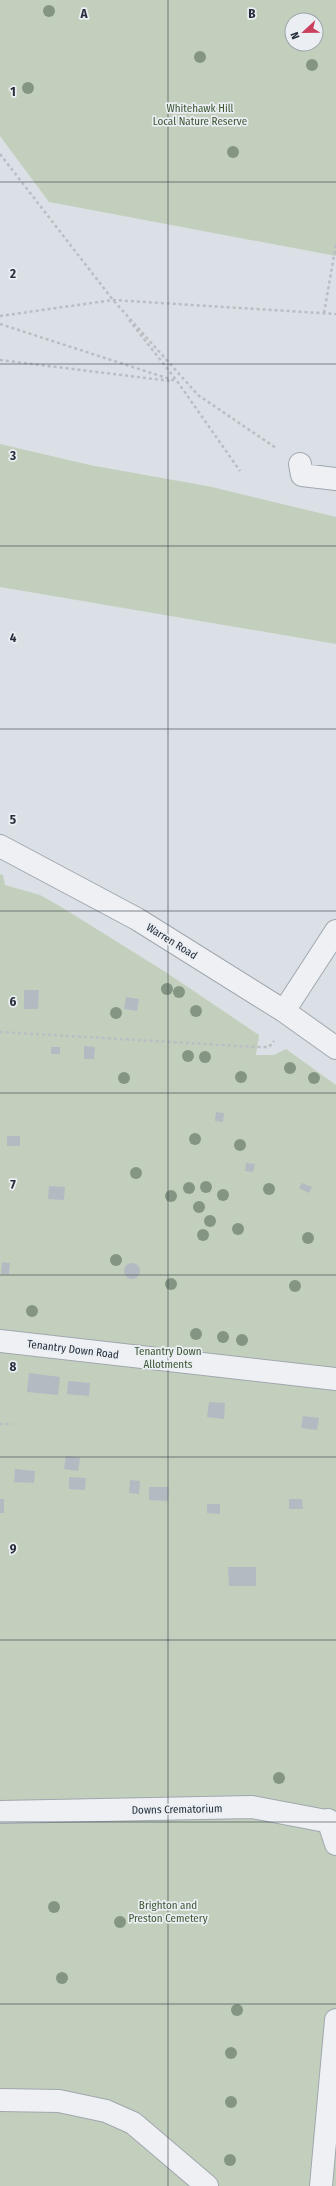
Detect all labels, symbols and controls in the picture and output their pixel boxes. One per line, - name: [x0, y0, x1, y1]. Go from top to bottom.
- text: A: [79, 6, 88, 21]
- text: B: [248, 6, 256, 21]
- north arrow: [284, 12, 324, 52]
- text: N: [288, 30, 302, 41]
- text: 1: [10, 84, 16, 99]
- park label: Whitehawk Hill Local Nature Reserve: [153, 102, 247, 128]
- text: 2: [9, 266, 16, 281]
- text: 3: [9, 448, 16, 463]
- text: 4: [10, 630, 17, 645]
- text: 5: [10, 812, 16, 827]
- street label: Warren Road: [144, 921, 199, 962]
- text: 6: [10, 994, 17, 1009]
- text: 7: [10, 1177, 16, 1192]
- street label: Tenantry Down Road: [26, 1337, 120, 1362]
- park label: Tenantry Down Allotments: [134, 1345, 202, 1371]
- text: 8: [10, 1359, 17, 1374]
- text: 9: [10, 1541, 17, 1556]
- street label: Downs Crematorium: [132, 1802, 222, 1817]
- park label: Brighton and Preston Cemetery: [128, 1899, 208, 1925]

